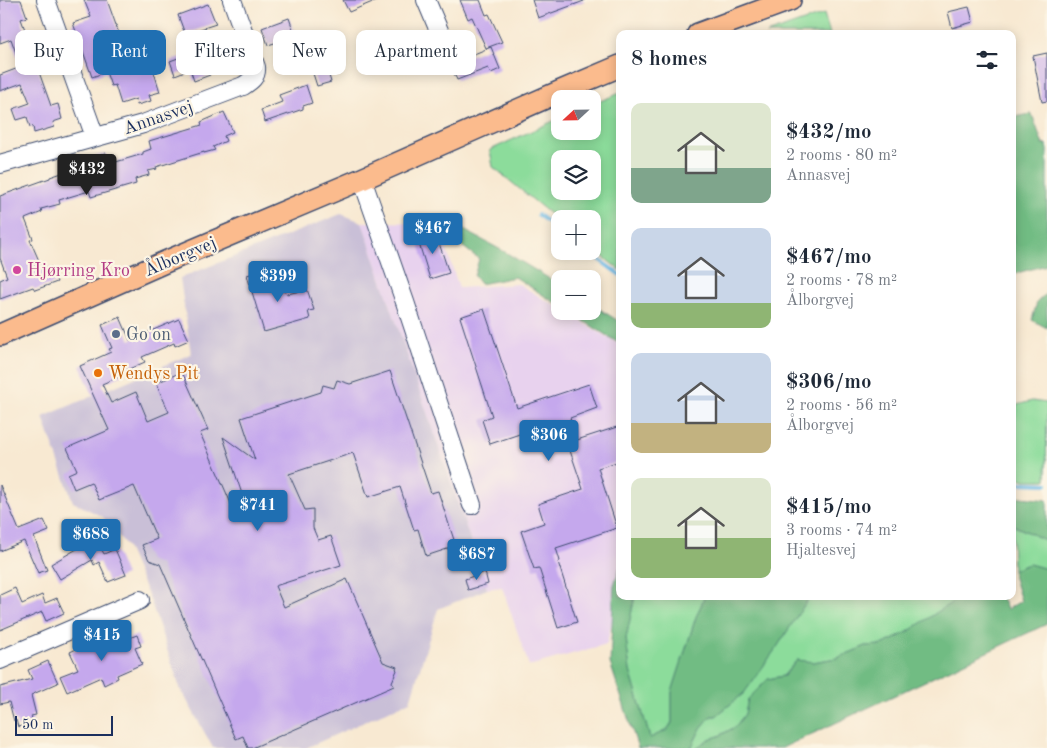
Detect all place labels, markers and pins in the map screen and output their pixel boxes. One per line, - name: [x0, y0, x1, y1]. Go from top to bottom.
- pin: $432: [57, 154, 117, 196]
- pin: $467: [403, 212, 463, 255]
- pin: $399: [248, 260, 308, 303]
- place label: Hjørring Kro: [27, 262, 130, 280]
- marker: Hjørring Kro: [11, 264, 23, 276]
- place label: Go'on: [126, 326, 171, 344]
- marker: Go'on: [110, 328, 122, 340]
- place label: Wendys Pit: [108, 365, 199, 383]
- marker: Wendys Pit: [92, 367, 104, 379]
- pin: $306: [519, 420, 579, 462]
- pin: $741: [228, 490, 288, 532]
- pin: $688: [61, 518, 121, 561]
- pin: $687: [447, 538, 507, 581]
- pin: $415: [72, 620, 132, 662]

